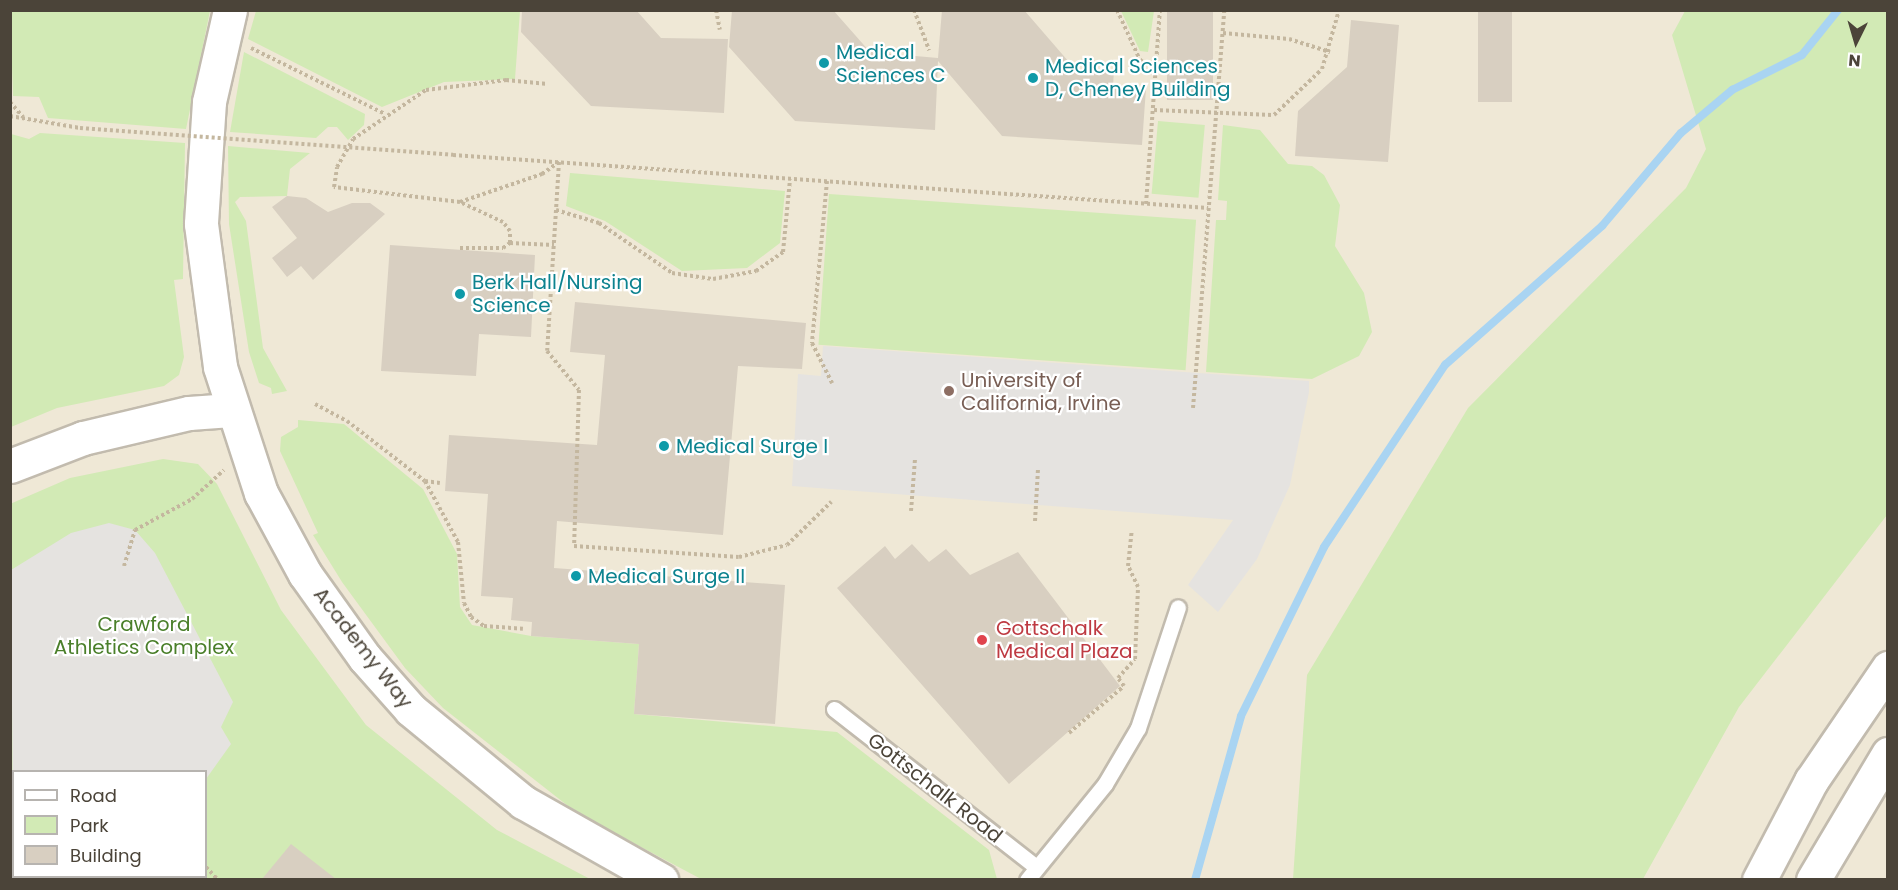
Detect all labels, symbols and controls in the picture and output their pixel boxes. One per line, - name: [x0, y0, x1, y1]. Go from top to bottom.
- north arrow: [1826, 12, 1886, 72]
- place label: Medical Sciences C: [836, 40, 946, 87]
- text: N: [1847, 48, 1861, 72]
- place label: Medical Sciences D, Cheney Building: [1045, 54, 1231, 101]
- marker: Medical Sciences C: [817, 56, 831, 70]
- marker: Medical Sciences D, Cheney Building: [1026, 71, 1040, 85]
- place label: Berk Hall/Nursing Science: [472, 270, 642, 317]
- marker: Berk Hall/Nursing Science: [453, 287, 467, 301]
- place label: University of California, Irvine: [961, 368, 1121, 415]
- marker: University of California, Irvine: [942, 384, 956, 398]
- place label: Medical Surge I: [676, 434, 828, 458]
- marker: Medical Surge I: [657, 439, 671, 453]
- place label: Medical Surge II: [588, 564, 745, 588]
- marker: Medical Surge II: [569, 569, 583, 583]
- street label: Academy Way: [308, 583, 418, 713]
- park label: Crawford Athletics Complex: [54, 612, 234, 659]
- place label: Gottschalk Medical Plaza: [996, 616, 1133, 663]
- marker: Gottschalk Medical Plaza: [973, 631, 991, 649]
- street label: Gottschalk Road: [863, 728, 1007, 848]
- legend: [12, 770, 207, 878]
- text: Road: [70, 783, 117, 808]
- text: Park: [70, 813, 109, 838]
- text: Building: [70, 843, 142, 868]

